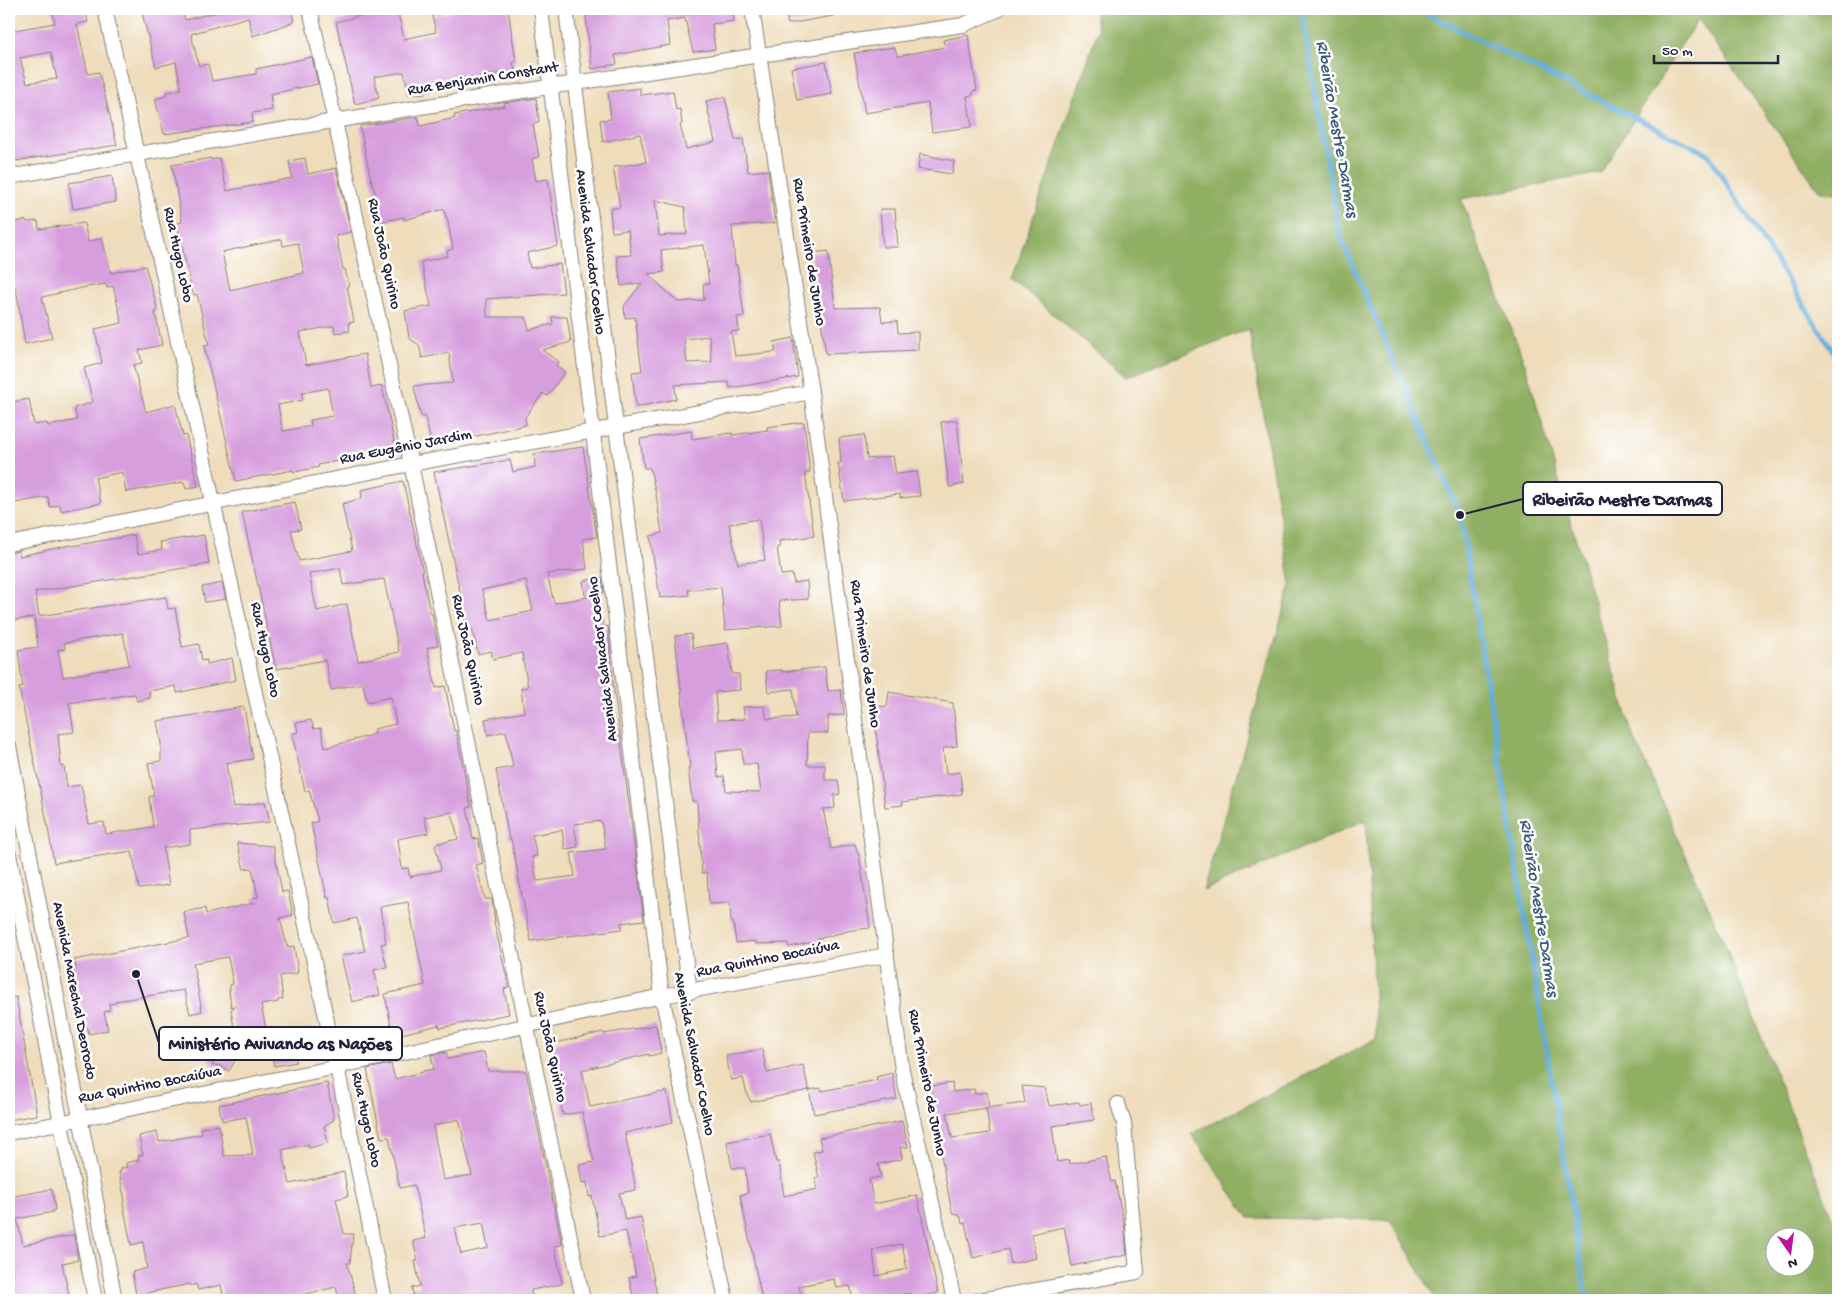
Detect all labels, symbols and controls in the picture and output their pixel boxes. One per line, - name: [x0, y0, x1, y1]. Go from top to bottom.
- scale bar: [1654, 32, 1778, 64]
- water label: Ribeirão Mestre Darmas: [1310, 39, 1362, 221]
- text: 50 m: [1662, 43, 1693, 61]
- street label: Rua Benjamin Constant: [406, 58, 561, 101]
- street label: Avenida Salvador Coelho: [569, 168, 609, 336]
- street label: Rua Primeiro de Junho: [787, 177, 829, 327]
- street label: Rua João Quirino: [362, 197, 404, 311]
- street label: Rua Hugo Lobo: [158, 205, 196, 305]
- street label: Rua Eugênio Jardim: [339, 426, 474, 470]
- callout: Ribeirão Mestre Darmas: [1523, 482, 1722, 515]
- text: Ribeirão Mestre Darmas: [1531, 491, 1713, 512]
- street label: Avenida Salvador Coelho: [584, 575, 624, 743]
- street label: Rua Primeiro de Junho: [844, 579, 884, 729]
- street label: Rua João Quirino: [446, 593, 488, 707]
- street label: Rua Hugo Lobo: [245, 600, 283, 700]
- water label: Ribeirão Mestre Darmas: [1514, 818, 1563, 1000]
- street label: Avenida Marechal Deorodo: [46, 901, 100, 1081]
- street label: Rua Quintino Bocaiúva: [695, 937, 842, 983]
- street label: Avenida Salvador Coelho: [668, 971, 718, 1137]
- street label: Rua João Quirino: [528, 990, 570, 1104]
- street label: Rua Primeiro de Junho: [902, 1008, 950, 1158]
- callout: Ministério Avivando as Nações: [159, 1027, 402, 1060]
- text: Ministério Avivando as Nações: [168, 1035, 393, 1056]
- street label: Rua Quintino Bocaiúva: [77, 1063, 224, 1109]
- street label: Rua Hugo Lobo: [346, 1070, 384, 1170]
- north arrow: [1764, 1226, 1814, 1276]
- text: N: [1786, 1253, 1799, 1272]

